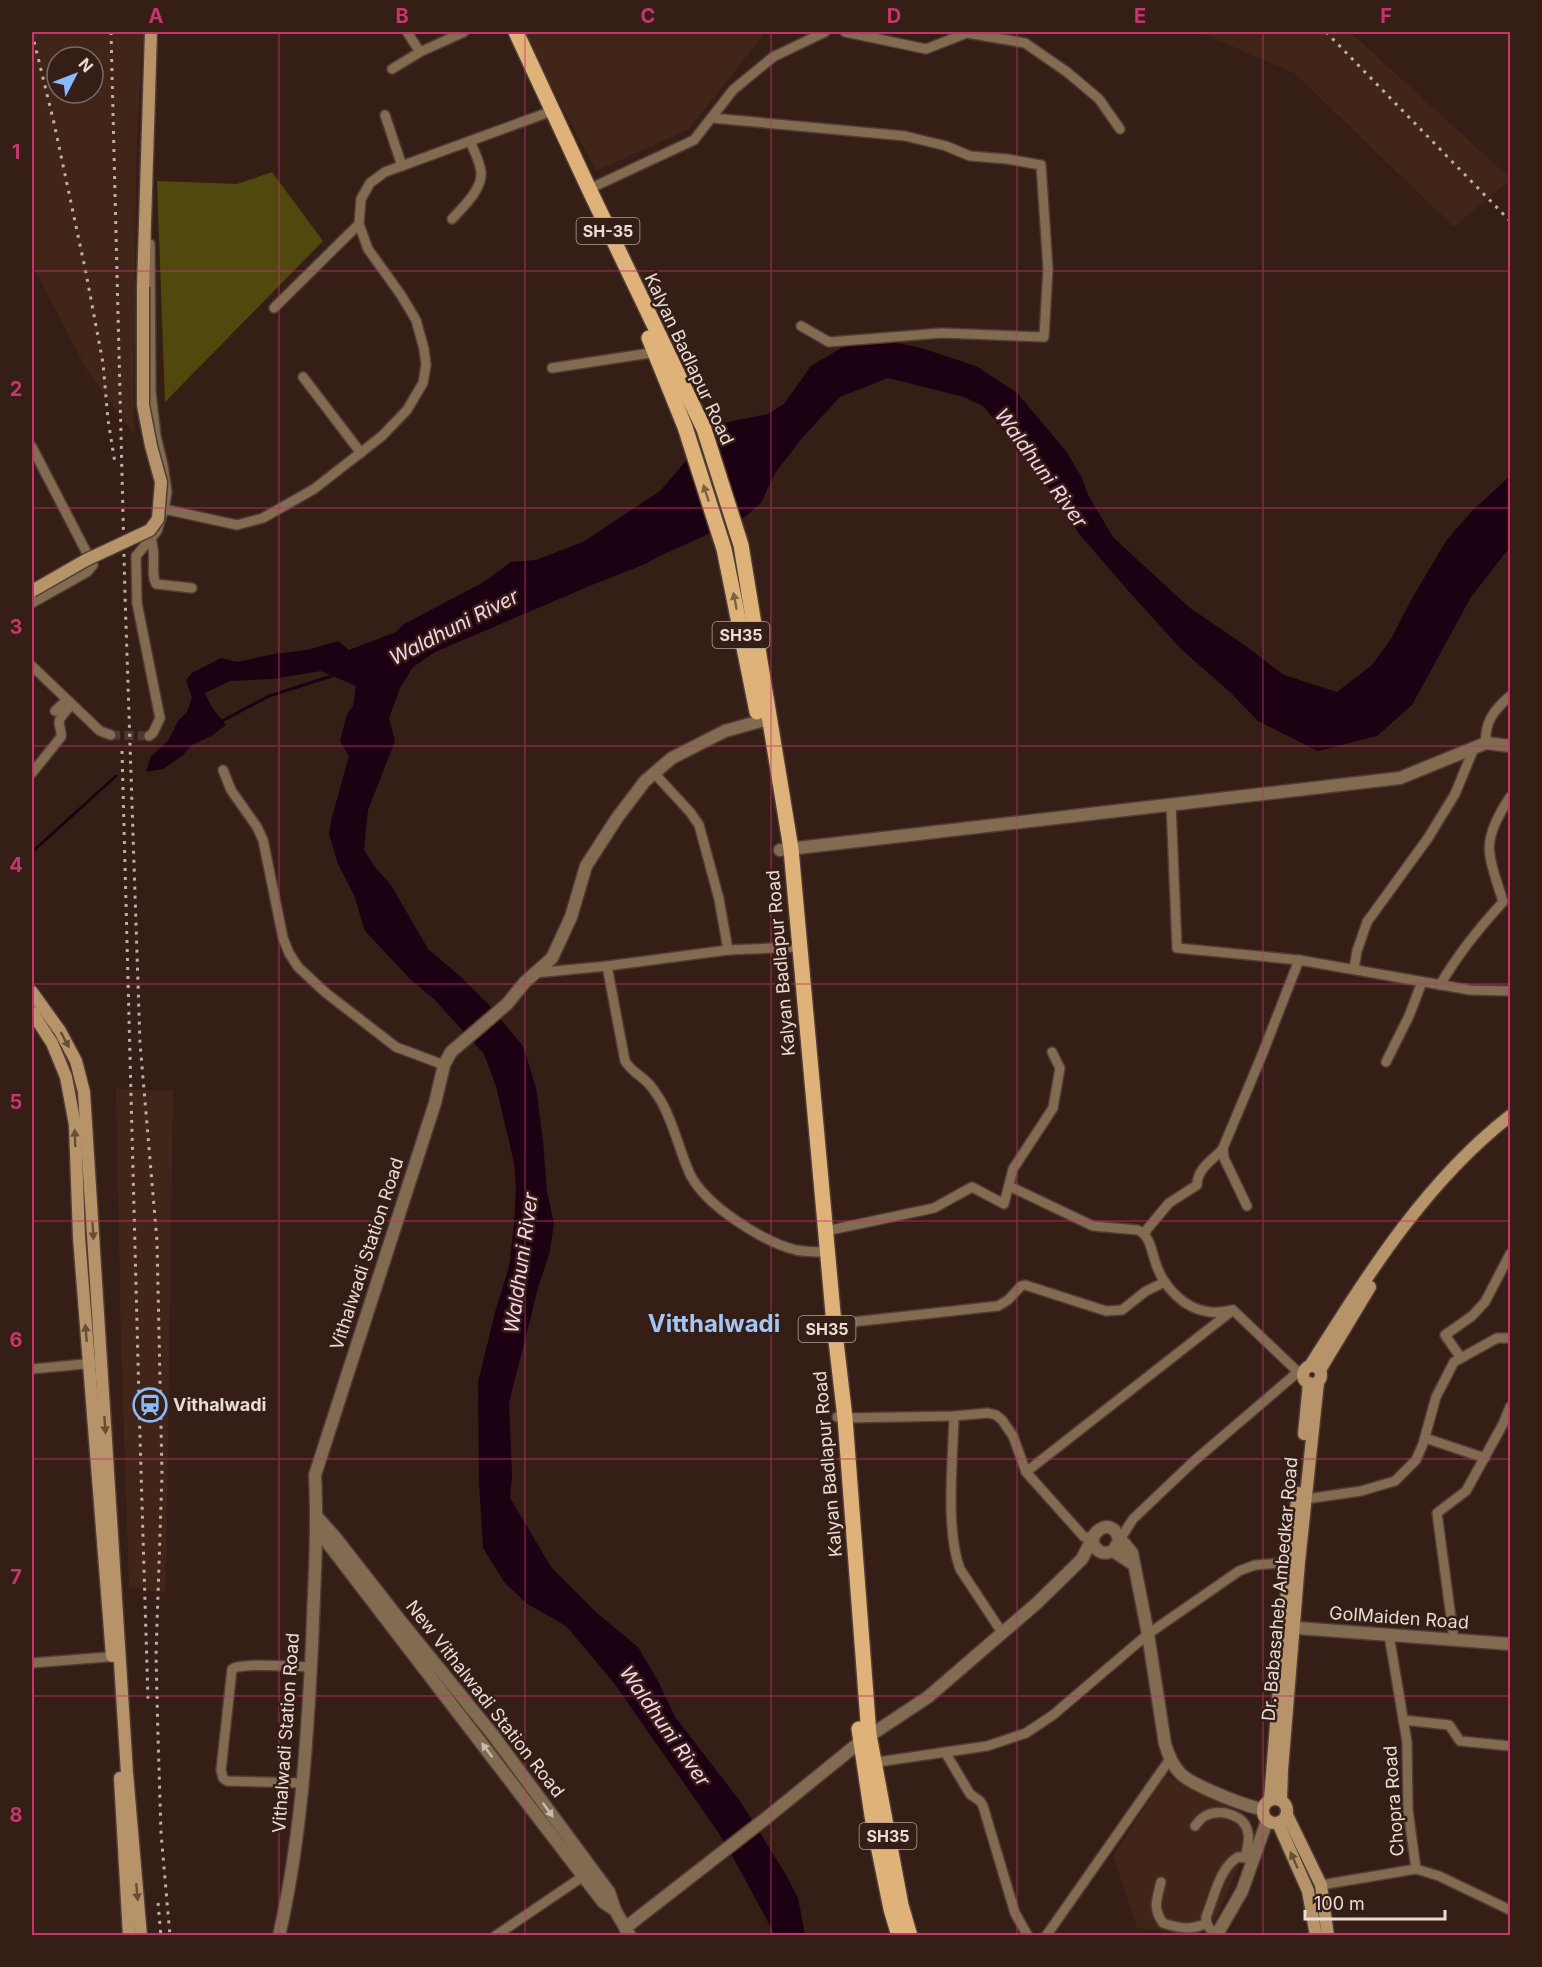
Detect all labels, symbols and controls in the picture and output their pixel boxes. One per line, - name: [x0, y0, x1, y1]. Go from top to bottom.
- text: A: [149, 4, 164, 28]
- text: B: [395, 4, 409, 28]
- text: C: [641, 4, 655, 28]
- text: D: [887, 4, 901, 28]
- text: E: [1134, 4, 1146, 28]
- text: F: [1380, 4, 1392, 28]
- north arrow: [45, 45, 105, 105]
- text: N: [75, 54, 98, 76]
- text: 1: [12, 140, 20, 164]
- road number: SH-35: [576, 218, 640, 244]
- street label: Kalyan Badlapur Road: [640, 270, 738, 448]
- text: 2: [10, 377, 22, 401]
- water label: Waldhuni River: [990, 404, 1093, 533]
- one-way arrow: [701, 484, 710, 502]
- water label: Waldhuni River: [385, 584, 523, 670]
- one-way arrow: [730, 592, 739, 611]
- text: 3: [10, 615, 22, 639]
- road number: SH35: [712, 622, 770, 648]
- text: 4: [9, 853, 23, 877]
- street label: Kalyan Badlapur Road: [762, 869, 799, 1057]
- one-way arrow: [60, 1032, 70, 1049]
- text: 5: [10, 1090, 22, 1114]
- one-way arrow: [71, 1128, 80, 1147]
- street label: Vithalwadi Station Road: [326, 1155, 408, 1353]
- water label: Waldhuni River: [499, 1191, 543, 1335]
- one-way arrow: [89, 1221, 98, 1240]
- district label: Vitthalwadi: [648, 1309, 780, 1338]
- road number: SH35: [798, 1316, 856, 1342]
- one-way arrow: [81, 1323, 91, 1342]
- text: 6: [10, 1328, 23, 1352]
- street label: Kalyan Badlapur Road: [809, 1370, 846, 1558]
- station icon: Vithalwadi: [132, 1387, 168, 1423]
- place label: Vithalwadi: [173, 1394, 266, 1415]
- one-way arrow: [100, 1416, 110, 1435]
- street label: Dr. Babasaheb Ambedkar Road: [1257, 1456, 1302, 1722]
- text: 7: [10, 1565, 22, 1589]
- street label: New Vithalwadi Station Road: [402, 1596, 569, 1801]
- street label: GolMaiden Road: [1328, 1602, 1470, 1633]
- street label: Vithalwadi Station Road: [268, 1632, 303, 1834]
- water label: Waldhuni River: [615, 1661, 716, 1791]
- one-way arrow: [482, 1742, 494, 1757]
- street label: Chopra Road: [1379, 1745, 1408, 1857]
- one-way arrow: [542, 1802, 554, 1817]
- text: 8: [9, 1803, 23, 1827]
- road number: SH35: [860, 1823, 916, 1849]
- one-way arrow: [1290, 1851, 1299, 1868]
- one-way arrow: [133, 1883, 142, 1902]
- scale bar: [1305, 1883, 1444, 1921]
- text: 100 m: [1314, 1893, 1365, 1914]

